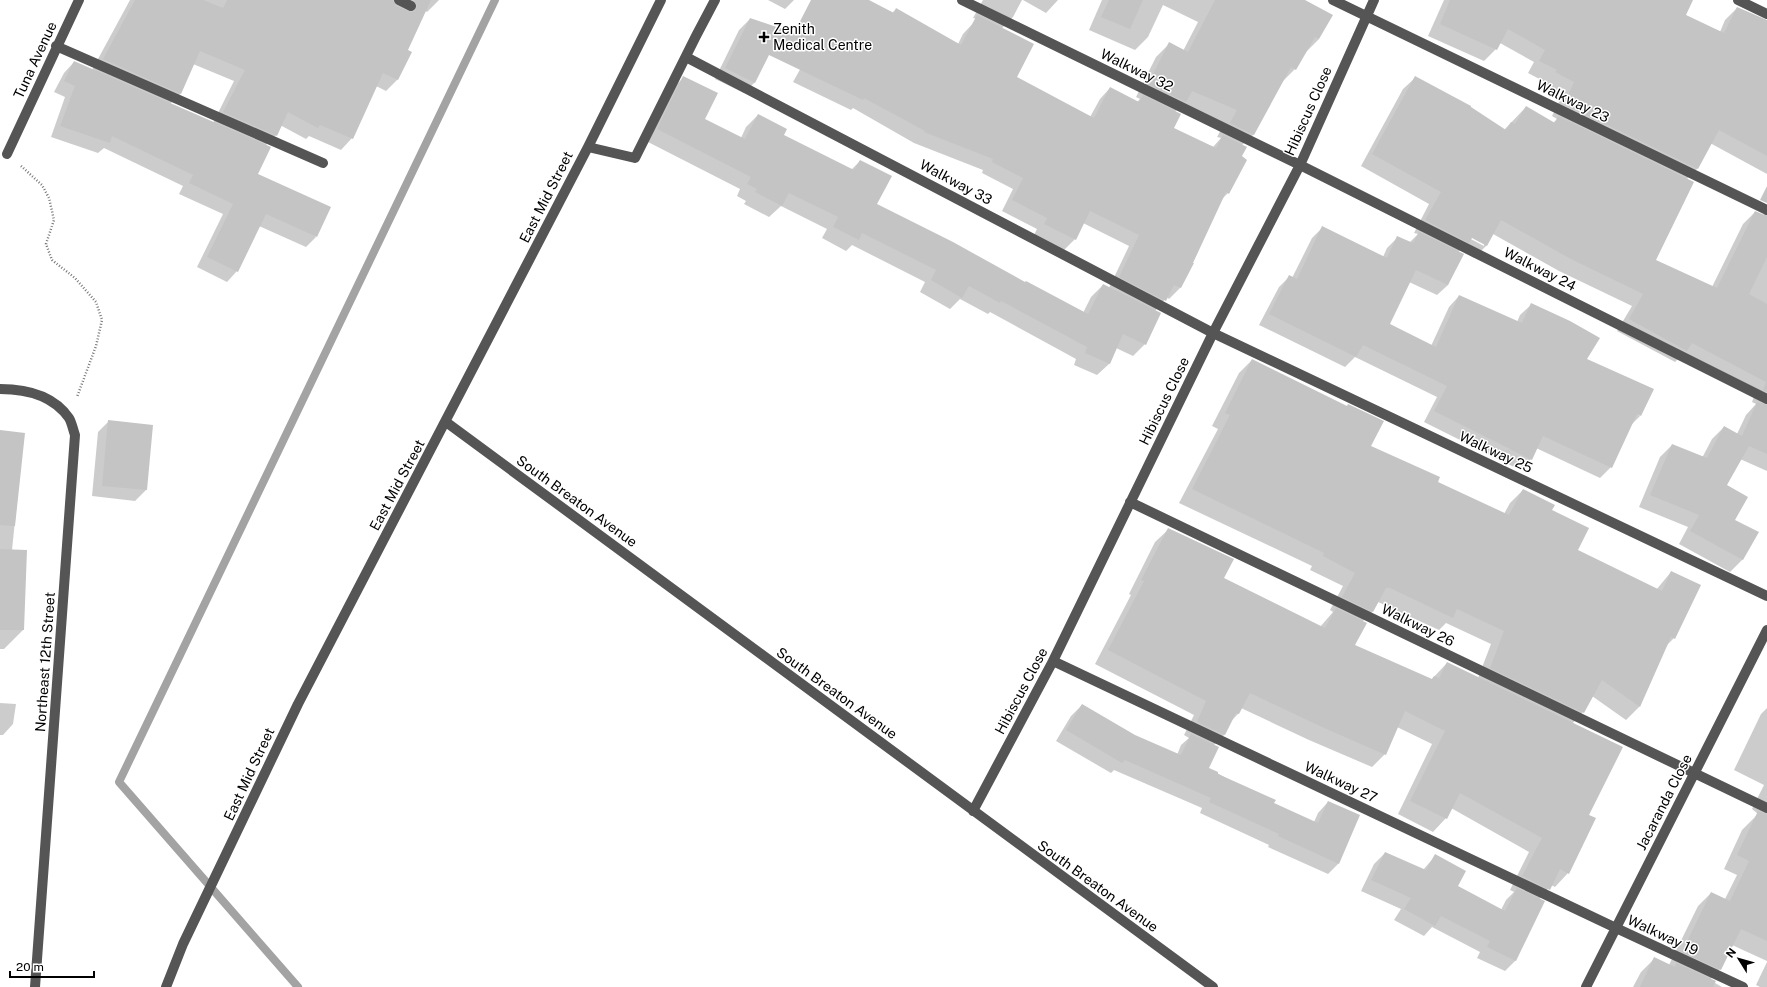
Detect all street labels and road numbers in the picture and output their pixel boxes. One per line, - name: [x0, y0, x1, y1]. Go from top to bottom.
- street label: Tuna Avenue: [10, 19, 60, 101]
- street label: Walkway 32: [1098, 45, 1176, 95]
- street label: Hibiscus Close: [1281, 64, 1335, 158]
- street label: Walkway 23: [1534, 76, 1612, 126]
- street label: East Mid Street: [516, 149, 576, 245]
- street label: Walkway 33: [917, 156, 995, 208]
- street label: Walkway 24: [1501, 244, 1579, 294]
- street label: Hibiscus Close: [1136, 354, 1192, 448]
- street label: Walkway 25: [1457, 428, 1535, 476]
- street label: East Mid Street: [366, 437, 428, 533]
- street label: South Breaton Avenue: [514, 452, 640, 550]
- street label: Northeast 12th Street: [32, 591, 58, 733]
- street label: Walkway 26: [1379, 601, 1457, 650]
- street label: South Breaton Avenue: [774, 644, 900, 742]
- street label: Hibiscus Close: [991, 645, 1051, 737]
- street label: East Mid Street: [221, 725, 277, 823]
- street label: Jacaranda Close: [1633, 751, 1695, 853]
- street label: Walkway 27: [1302, 758, 1380, 806]
- street label: South Breaton Avenue: [1035, 837, 1161, 935]
- street label: Walkway 19: [1625, 912, 1701, 958]

